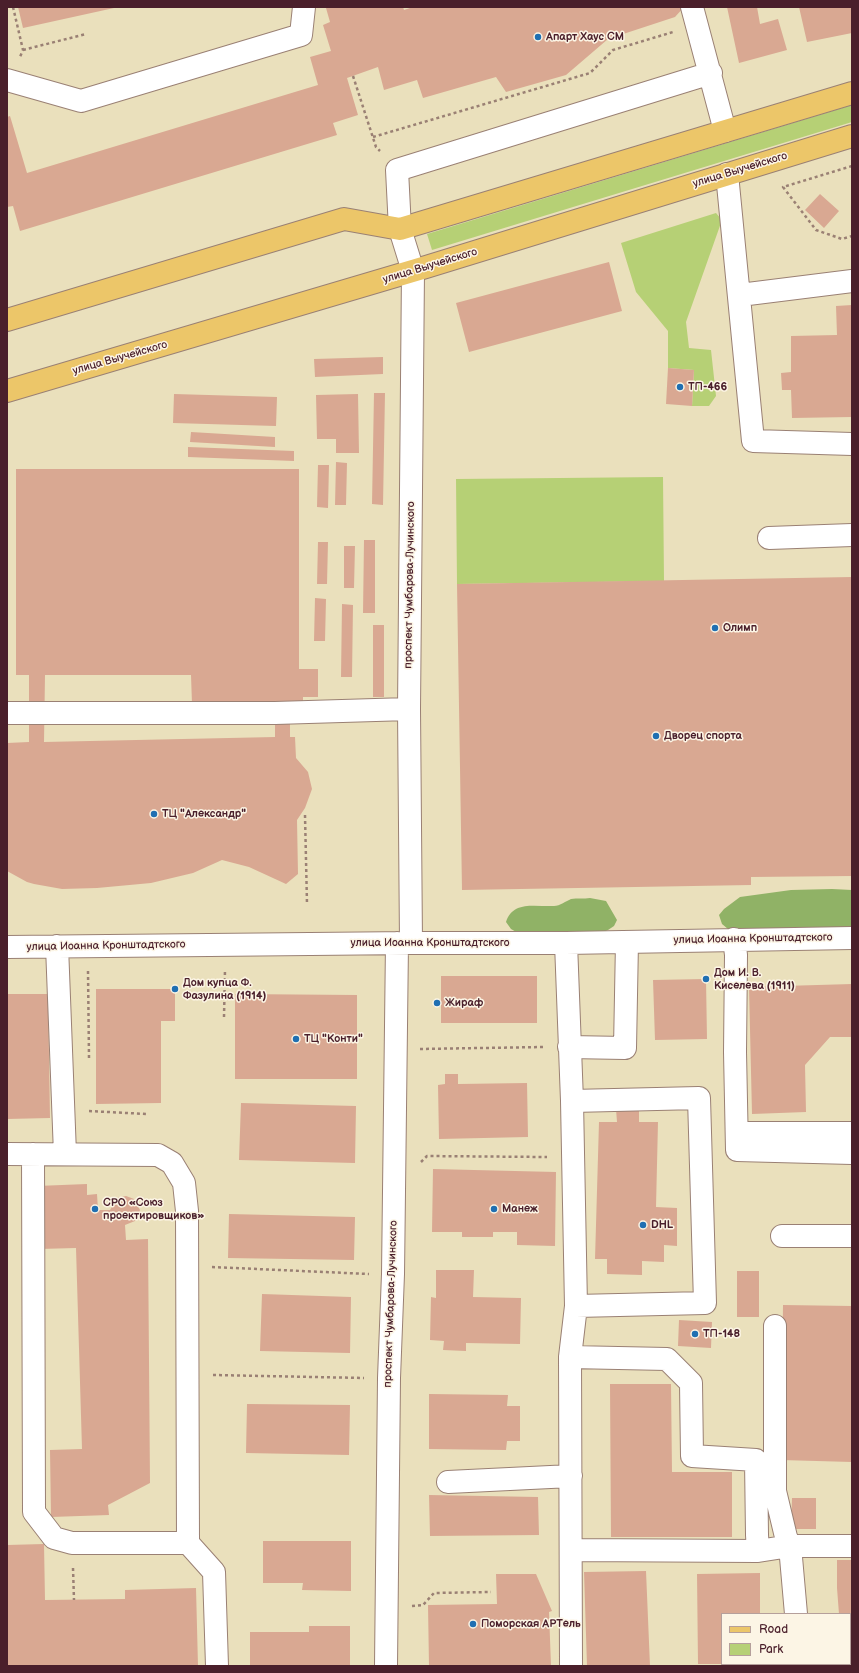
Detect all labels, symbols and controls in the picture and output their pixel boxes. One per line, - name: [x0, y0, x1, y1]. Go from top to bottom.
- place label: Апарт Хаус СМ: [546, 30, 624, 44]
- marker: Апарт Хаус СМ: [533, 32, 543, 42]
- street label: улица Выучейского: [691, 149, 789, 191]
- street label: улица Выучейского: [381, 245, 479, 287]
- street label: улица Выучейского: [71, 338, 169, 378]
- place label: ТП-466: [688, 380, 727, 394]
- marker: ТП-466: [675, 382, 685, 392]
- street label: проспект Чумбарова-Лучинского: [402, 501, 418, 669]
- place label: Олимп: [723, 621, 757, 635]
- marker: Олимп: [710, 623, 720, 633]
- place label: Дворец спорта: [664, 729, 742, 743]
- marker: Дворец спорта: [651, 731, 661, 741]
- place label: ТЦ "Александр": [162, 807, 246, 821]
- marker: ТЦ "Александр": [149, 809, 159, 819]
- street label: улица Иоанна Кронштадтского: [673, 931, 833, 947]
- street label: улица Иоанна Кронштадтского: [350, 936, 510, 950]
- street label: улица Иоанна Кронштадтского: [26, 938, 186, 954]
- place label: Дом И. В. Киселева (1911): [714, 966, 795, 992]
- marker: Дом И. В. Киселева (1911): [701, 974, 711, 984]
- place label: Дом купца Ф. Фазулина (1914): [183, 976, 266, 1002]
- marker: Дом купца Ф. Фазулина (1914): [170, 984, 180, 994]
- place label: Жираф: [445, 996, 483, 1010]
- marker: Жираф: [432, 998, 442, 1008]
- place label: ТЦ "Конти": [304, 1032, 363, 1046]
- marker: ТЦ "Конти": [291, 1034, 301, 1044]
- place label: СРО «Союз проектировщиков»: [103, 1196, 204, 1222]
- place label: Манеж: [502, 1202, 538, 1216]
- marker: СРО «Союз проектировщиков»: [90, 1204, 100, 1214]
- marker: Манеж: [489, 1204, 499, 1214]
- place label: DHL: [651, 1218, 673, 1232]
- street label: проспект Чумбарова-Лучинского: [381, 1220, 401, 1388]
- marker: DHL: [638, 1220, 648, 1230]
- place label: ТП-148: [703, 1327, 740, 1341]
- marker: ТП-148: [690, 1329, 700, 1339]
- legend: [721, 1613, 851, 1665]
- place label: Поморская АРТель: [481, 1617, 581, 1631]
- marker: Поморская АРТель: [468, 1619, 478, 1629]
- text: Road: [759, 1622, 788, 1637]
- text: Park: [759, 1642, 783, 1657]

